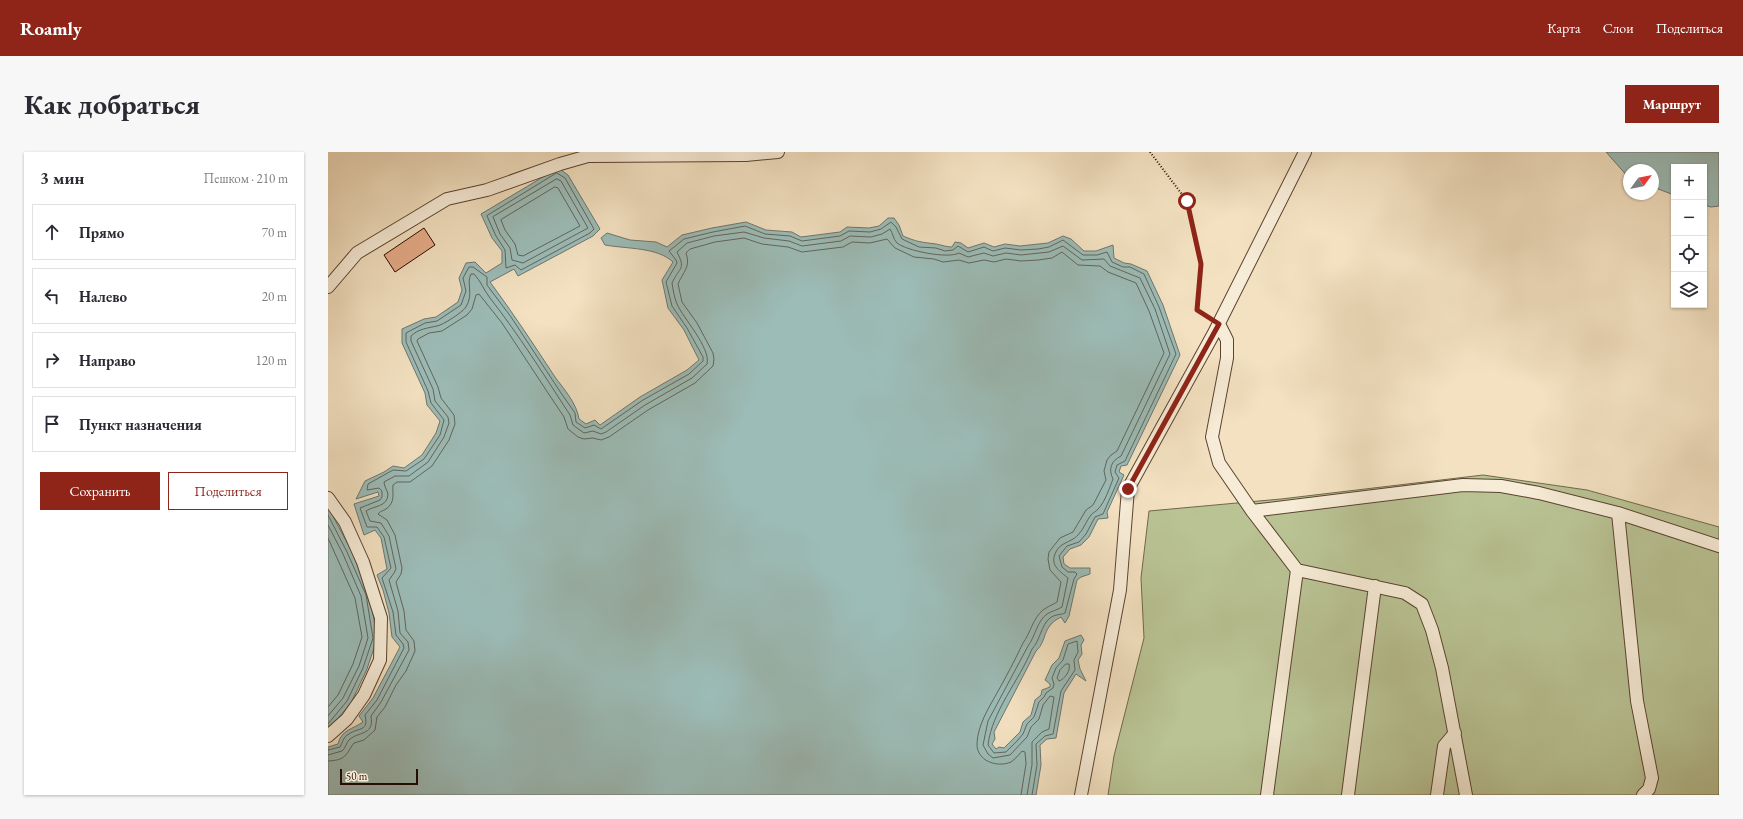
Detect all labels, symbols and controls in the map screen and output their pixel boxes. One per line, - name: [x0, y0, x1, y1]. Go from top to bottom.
- text: Roamly: [20, 16, 82, 41]
- text: Карта: [1547, 19, 1581, 37]
- text: Слои: [1603, 19, 1634, 37]
- text: Поделиться: [1656, 19, 1723, 37]
- button: Маршрут: [1625, 85, 1719, 123]
- text: Как добраться: [24, 86, 200, 122]
- north arrow: [1623, 164, 1659, 200]
- map controls: [1671, 164, 1707, 308]
- button: +: [1671, 164, 1707, 200]
- text: 3 мин: [40, 167, 84, 189]
- text: Пешком · 210 m: [204, 170, 288, 187]
- route start: [1178, 192, 1196, 210]
- button: −: [1671, 200, 1707, 236]
- icon: ahead: [41, 221, 63, 243]
- text: Прямо: [79, 223, 124, 242]
- text: 70 m: [262, 224, 287, 241]
- button: locate: [1671, 236, 1707, 272]
- button: layers: [1671, 272, 1707, 308]
- icon: left: [41, 285, 63, 307]
- text: Налево: [79, 287, 127, 306]
- text: 20 m: [262, 288, 287, 305]
- icon: right: [41, 349, 63, 371]
- text: Направо: [79, 351, 136, 370]
- text: 120 m: [256, 352, 287, 369]
- icon: arrive: [41, 413, 63, 435]
- text: Пункт назначения: [79, 415, 202, 434]
- button: Сохранить: [40, 472, 160, 510]
- button: Поделиться: [168, 472, 288, 510]
- route end: [1119, 480, 1137, 498]
- scale bar: [340, 767, 418, 786]
- text: 50 m: [346, 769, 367, 783]

